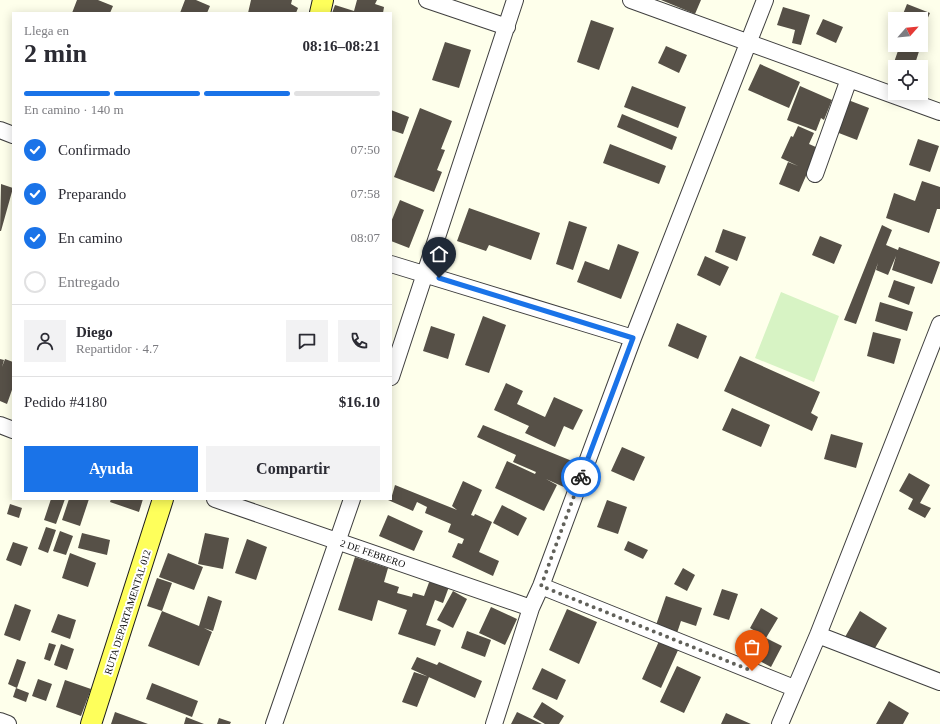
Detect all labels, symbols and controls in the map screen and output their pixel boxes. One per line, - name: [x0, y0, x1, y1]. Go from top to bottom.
- north arrow: [888, 12, 928, 52]
- map controls: [888, 12, 928, 100]
- text: Llega en: [24, 23, 69, 38]
- text: 08:16–08:21: [303, 38, 380, 54]
- text: 2 min: [24, 39, 87, 68]
- button: locate: [888, 60, 928, 100]
- text: En camino · 140 m: [24, 102, 124, 117]
- icon: check: [24, 139, 46, 161]
- text: Confirmado: [58, 142, 131, 158]
- text: 07:50: [350, 142, 380, 157]
- icon: check: [24, 183, 46, 205]
- text: Preparando: [58, 186, 126, 202]
- text: 07:58: [350, 186, 380, 201]
- icon: check: [24, 227, 46, 249]
- text: En camino: [58, 230, 123, 246]
- text: 08:07: [350, 230, 380, 245]
- pin: [422, 237, 456, 278]
- icon: home: [428, 243, 450, 265]
- text: Entregado: [58, 274, 120, 290]
- button: person: [24, 320, 66, 362]
- button: chat: [286, 320, 328, 362]
- button: phone: [338, 320, 380, 362]
- text: Diego: [76, 324, 113, 340]
- text: Repartidor · 4.7: [76, 341, 159, 356]
- text: Pedido #4180: [24, 394, 107, 410]
- text: $16.10: [339, 394, 380, 410]
- button: Ayuda: [24, 446, 198, 492]
- button: Compartir: [206, 446, 380, 492]
- courier: [561, 457, 601, 497]
- icon: bike: [570, 466, 592, 488]
- street label: 2 DE FEBRERO: [339, 537, 407, 570]
- street label: RUTA DEPARTAMENTAL 012: [102, 549, 153, 676]
- pin: [735, 630, 769, 671]
- icon: bag: [741, 636, 763, 658]

